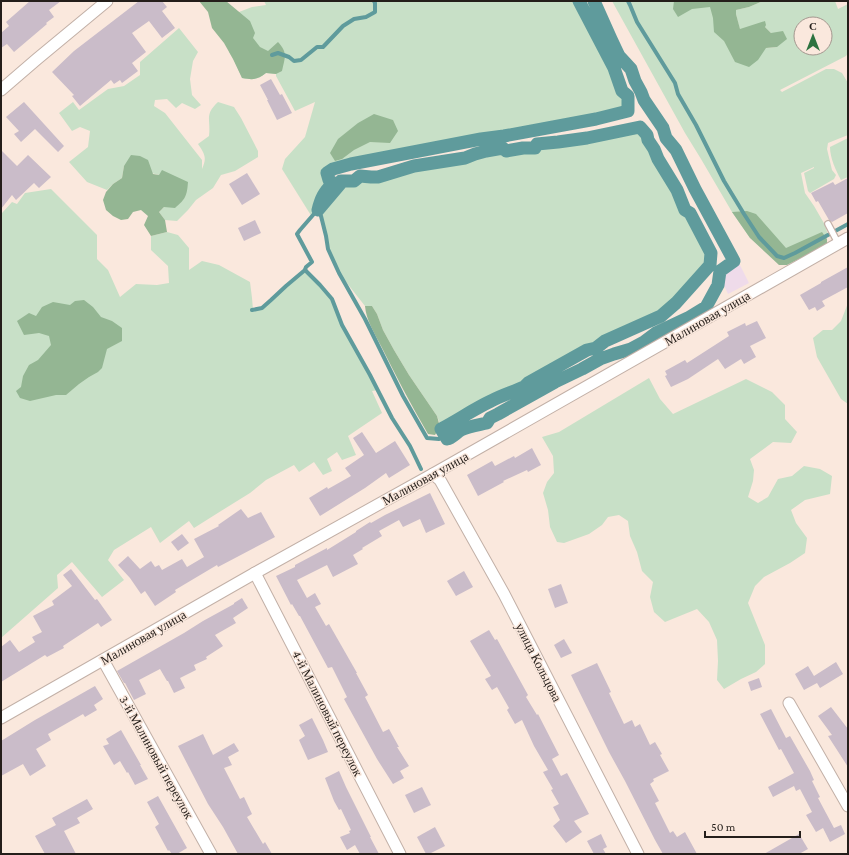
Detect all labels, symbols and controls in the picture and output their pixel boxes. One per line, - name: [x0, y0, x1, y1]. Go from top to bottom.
- north arrow: [793, 16, 833, 56]
- text: С: [809, 20, 817, 32]
- street label: Малиновая улица: [662, 288, 753, 349]
- street label: Малиновая улица: [379, 448, 471, 508]
- street label: Малиновая улица: [98, 607, 189, 668]
- street label: улица Кольцова: [512, 620, 565, 704]
- street label: 4-й Малиновый переулок: [289, 648, 366, 779]
- street label: 3-й Малиновый переулок: [116, 693, 197, 822]
- scale bar: [705, 813, 800, 839]
- text: 50 m: [711, 820, 736, 834]

